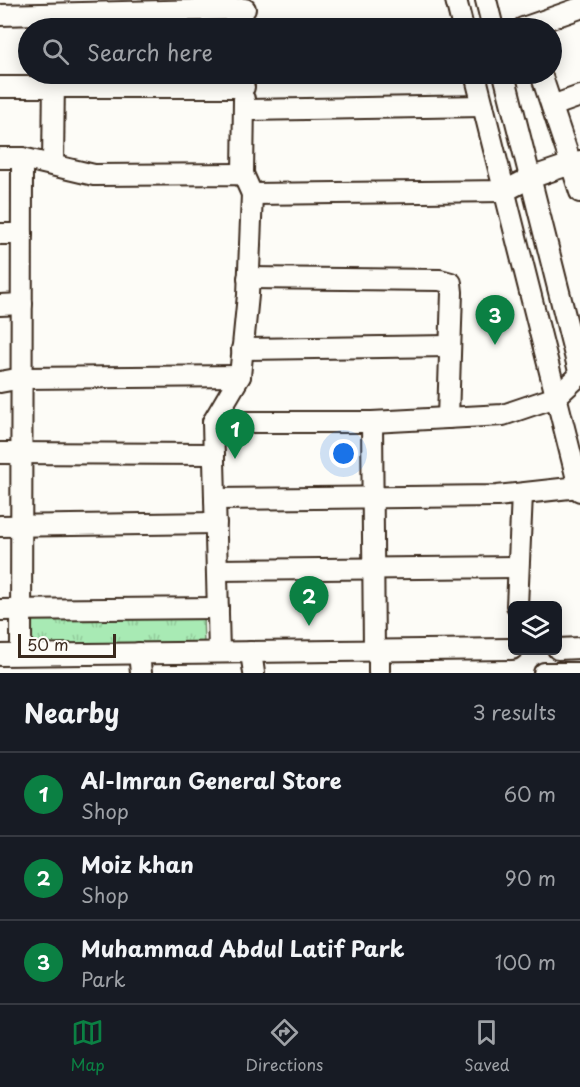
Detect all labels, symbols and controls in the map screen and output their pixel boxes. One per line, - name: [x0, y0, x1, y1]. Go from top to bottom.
- search box: [18, 18, 562, 84]
- icon: search: [39, 35, 72, 68]
- text: Search here: [87, 35, 213, 68]
- pin: 3: [476, 296, 514, 345]
- pin: 1: [216, 410, 254, 459]
- your location: [329, 439, 358, 468]
- pin: 2: [290, 576, 328, 626]
- map controls: [508, 601, 562, 655]
- button: layers: [508, 601, 562, 655]
- scale bar: [18, 631, 116, 658]
- text: 50 m: [27, 632, 68, 656]
- text: Nearby: [24, 693, 119, 732]
- text: 3 results: [473, 697, 556, 727]
- text: Al-Imran General Store: [81, 763, 342, 796]
- text: 1: [39, 779, 48, 809]
- text: 60 m: [504, 779, 556, 809]
- text: Shop: [81, 796, 129, 826]
- text: Moiz khan: [81, 847, 194, 880]
- text: 2: [36, 863, 51, 893]
- text: 90 m: [505, 863, 556, 893]
- text: Shop: [81, 880, 129, 910]
- text: Muhammad Abdul Latif Park: [81, 931, 404, 964]
- text: 3: [37, 947, 50, 977]
- text: 100 m: [495, 947, 556, 977]
- text: Park: [81, 964, 126, 994]
- tab: Map: [70, 1016, 105, 1076]
- tab: Directions: [245, 1016, 323, 1076]
- tab: Saved: [464, 1016, 510, 1076]

